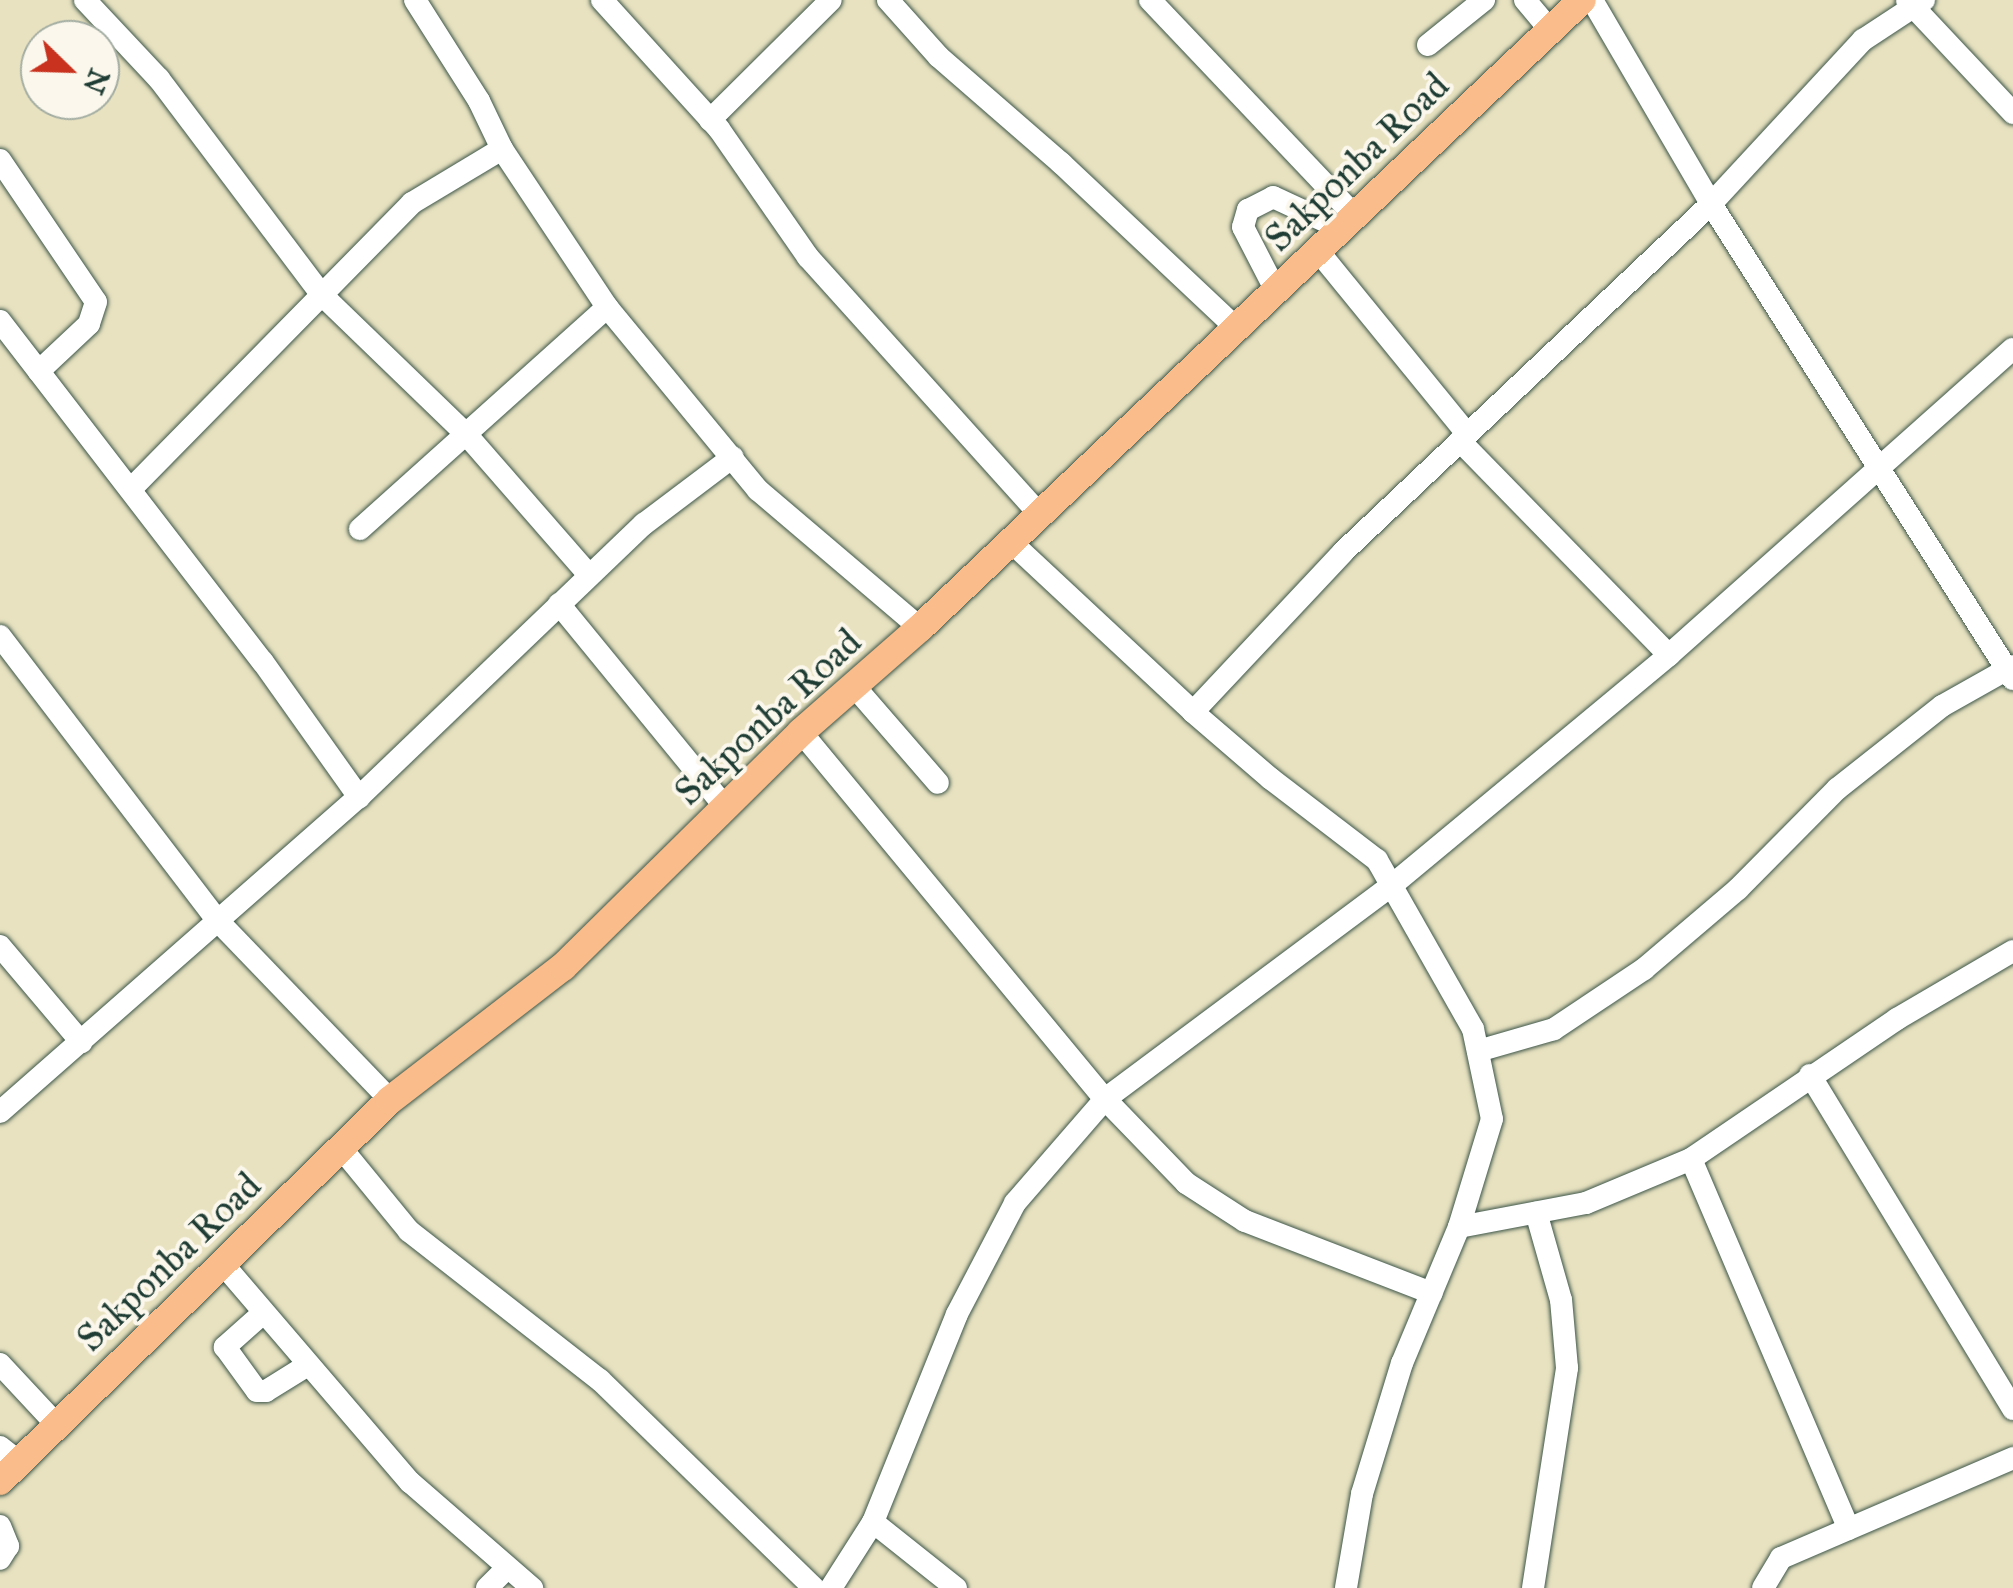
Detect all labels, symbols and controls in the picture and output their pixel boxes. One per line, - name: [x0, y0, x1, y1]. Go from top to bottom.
- north arrow: [20, 20, 120, 120]
- text: N: [75, 63, 117, 99]
- street label: Sakponba Road: [1256, 63, 1458, 261]
- street label: Sakponba Road: [665, 619, 871, 815]
- street label: Sakponba Road: [68, 1163, 270, 1361]

